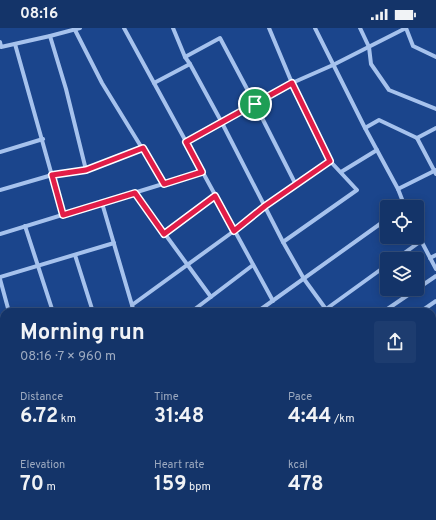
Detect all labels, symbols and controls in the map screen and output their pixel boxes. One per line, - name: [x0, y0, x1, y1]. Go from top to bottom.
- text: 08:16: [20, 5, 58, 24]
- pin: [238, 87, 272, 121]
- icon: arrive: [244, 93, 266, 115]
- map controls: [380, 200, 424, 296]
- button: locate: [380, 200, 424, 244]
- button: layers: [380, 252, 424, 296]
- text: Morning run: [20, 320, 145, 347]
- button: share: [374, 321, 416, 363]
- text: 08:16 · 7 × 960 m: [20, 349, 116, 365]
- text: Distance: [20, 390, 63, 404]
- text: Time: [154, 390, 179, 404]
- text: Pace: [288, 390, 312, 404]
- text: 6.72: [20, 404, 58, 430]
- text: 31:48: [154, 404, 204, 430]
- text: 4:44: [288, 404, 331, 430]
- text: km: [58, 412, 76, 426]
- text: /km: [331, 412, 355, 426]
- text: Elevation: [20, 458, 65, 472]
- text: Heart rate: [154, 458, 204, 472]
- text: kcal: [288, 458, 308, 472]
- text: 70: [20, 472, 44, 498]
- text: 159: [154, 472, 187, 498]
- text: 478: [288, 472, 324, 498]
- text: m: [44, 480, 56, 494]
- text: bpm: [187, 480, 211, 494]

